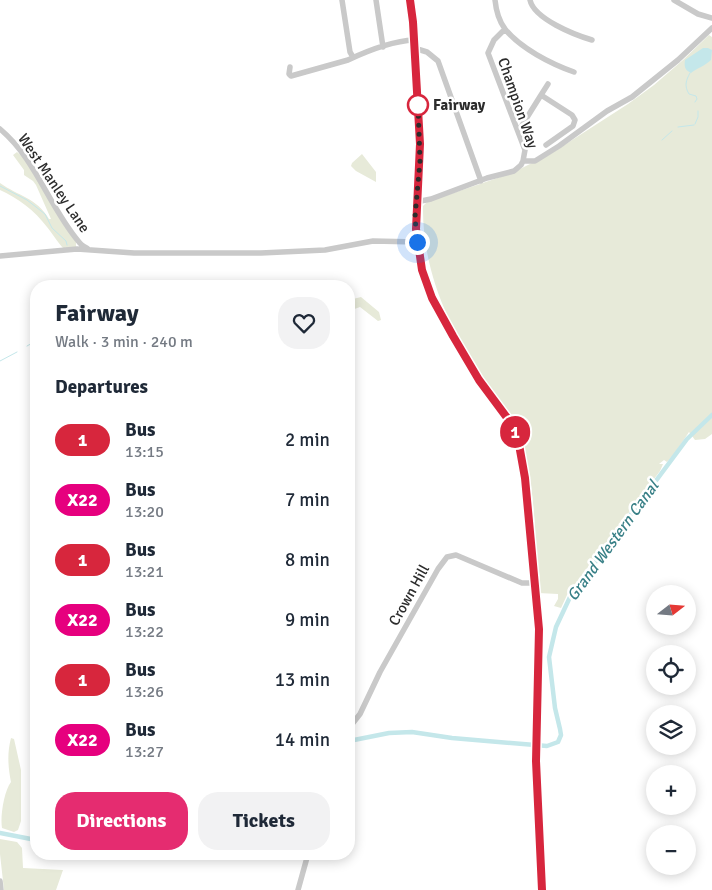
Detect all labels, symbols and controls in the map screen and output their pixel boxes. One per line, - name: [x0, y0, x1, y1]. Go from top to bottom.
- street label: Champion Way: [494, 55, 542, 151]
- marker: Fairway: [407, 94, 429, 116]
- place label: Fairway: [433, 96, 486, 114]
- street label: West Manley Lane: [14, 130, 94, 236]
- your location: [405, 230, 430, 255]
- button: heart: [278, 297, 330, 349]
- text: Fairway: [55, 298, 139, 328]
- text: Walk · 3 min · 240 m: [55, 332, 193, 352]
- text: Departures: [55, 375, 148, 399]
- line badge: 1: [499, 416, 531, 448]
- text: Bus: [125, 418, 156, 442]
- text: 1: [510, 421, 520, 443]
- text: 2 min: [285, 428, 330, 452]
- text: 1: [78, 429, 87, 451]
- text: 13:15: [125, 442, 164, 462]
- water label: Grand Western Canal: [563, 476, 664, 605]
- text: Bus: [125, 478, 156, 502]
- text: 7 min: [285, 488, 330, 512]
- text: X22: [67, 489, 98, 511]
- text: 13:20: [125, 502, 164, 522]
- text: Bus: [125, 538, 156, 562]
- text: 8 min: [285, 548, 330, 572]
- text: 1: [78, 549, 87, 571]
- street label: Crown Hill: [385, 561, 433, 629]
- text: 13:21: [125, 562, 164, 582]
- north arrow: [646, 585, 696, 635]
- map controls: [646, 585, 696, 875]
- text: Bus: [125, 598, 156, 622]
- text: 9 min: [285, 608, 330, 632]
- text: X22: [67, 609, 98, 631]
- text: 13:22: [125, 622, 164, 642]
- button: locate: [646, 645, 696, 695]
- text: Bus: [125, 658, 156, 682]
- text: 13 min: [275, 668, 330, 692]
- text: 1: [78, 669, 87, 691]
- text: 13:26: [125, 682, 164, 702]
- button: layers: [646, 705, 696, 755]
- text: Bus: [125, 718, 156, 742]
- text: 14 min: [275, 728, 330, 752]
- text: X22: [67, 729, 98, 751]
- text: 13:27: [125, 742, 164, 762]
- button: +: [646, 765, 696, 815]
- button: Directions: [55, 792, 188, 850]
- button: Tickets: [198, 792, 330, 850]
- button: −: [646, 825, 696, 875]

